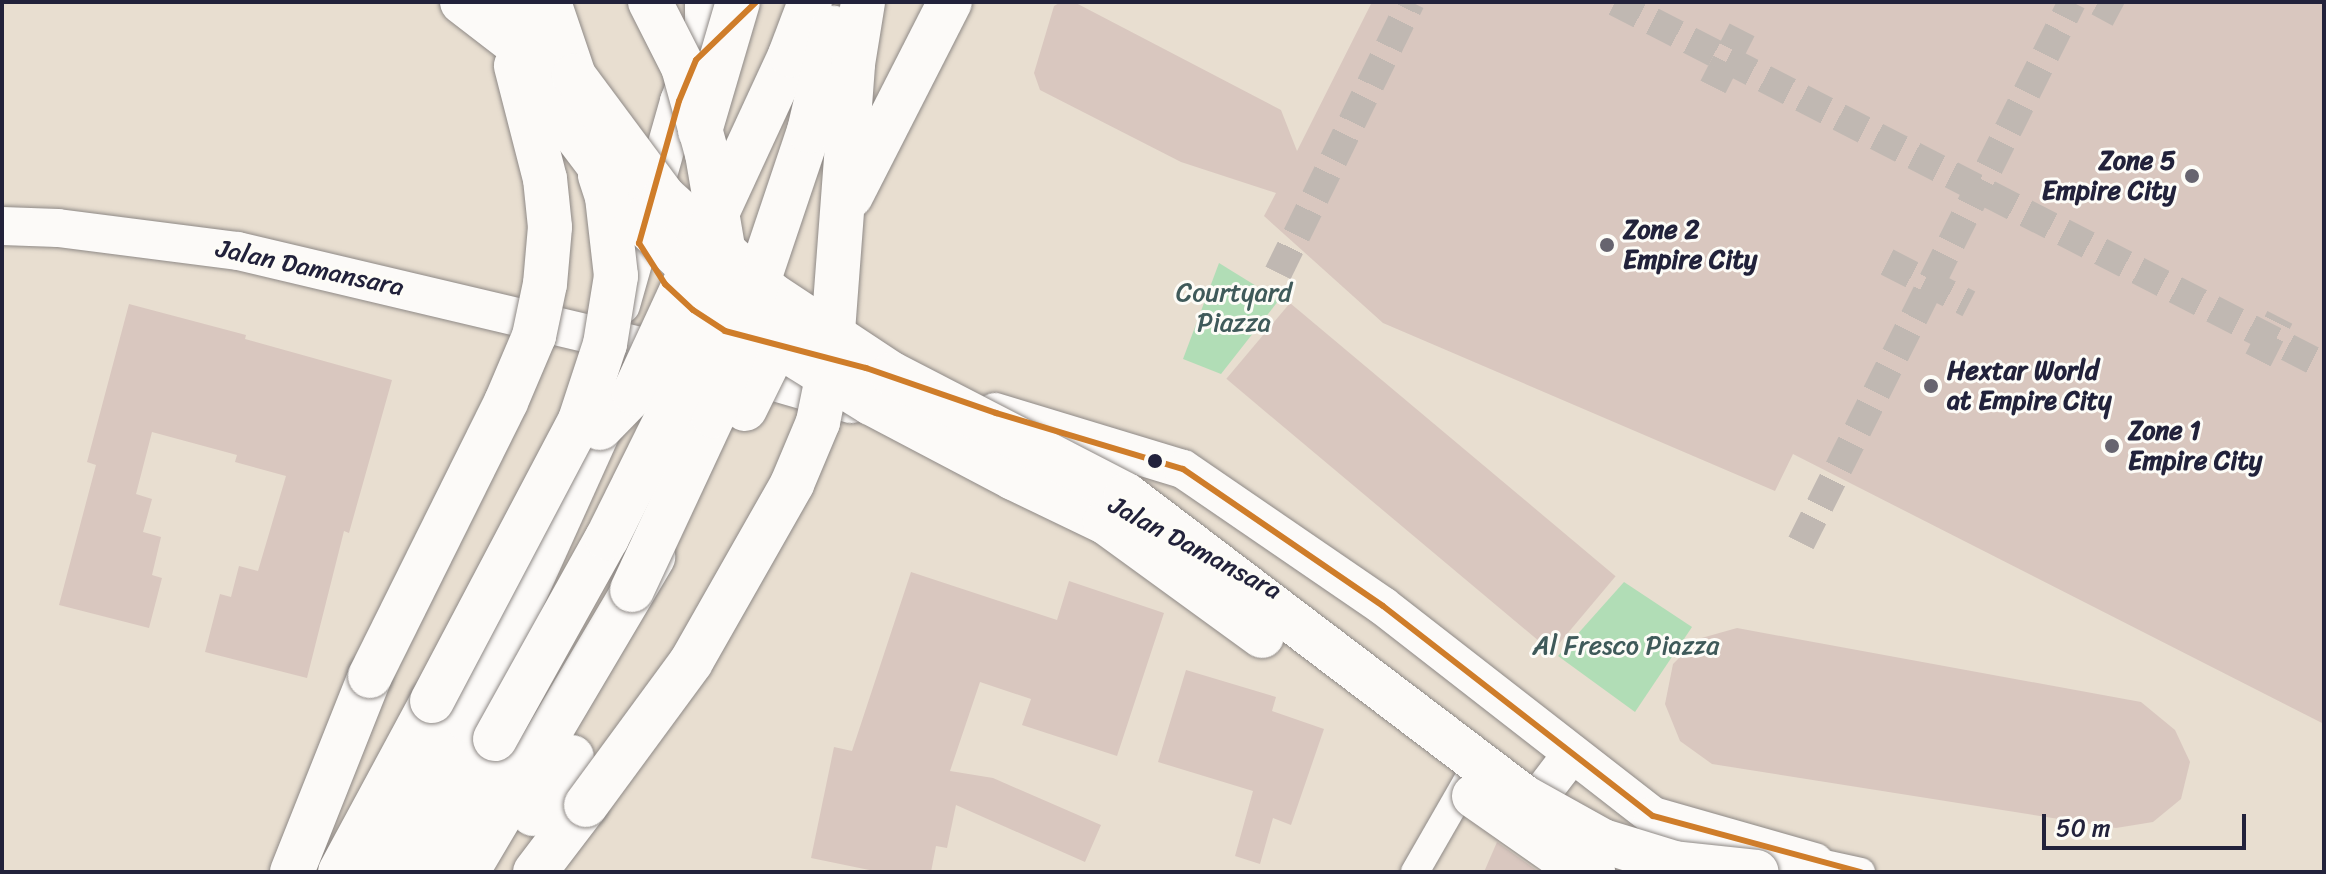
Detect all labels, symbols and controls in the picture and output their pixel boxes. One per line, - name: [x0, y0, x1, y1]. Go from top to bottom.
- place label: Zone 5 Empire City: [2042, 145, 2176, 206]
- marker: Zone 5 Empire City: [2183, 167, 2201, 185]
- place label: Zone 2 Empire City: [1623, 214, 1757, 276]
- street label: Jalan Damansara: [214, 233, 406, 303]
- marker: Zone 2 Empire City: [1598, 236, 1616, 254]
- park label: Courtyard Piazza: [1176, 277, 1292, 338]
- place label: Hextar World at Empire City: [1947, 355, 2113, 416]
- marker: Hextar World at Empire City: [1922, 377, 1940, 395]
- place label: Zone 1 Empire City: [2128, 415, 2262, 476]
- marker: Zone 1 Empire City: [2103, 437, 2121, 455]
- unlabelled marker: [1147, 453, 1163, 469]
- street label: Jalan Damansara: [1104, 490, 1286, 606]
- park label: Al Fresco Piazza: [1532, 630, 1720, 662]
- scale bar: [2046, 798, 2250, 848]
- text: 50 m: [2056, 807, 2111, 849]

